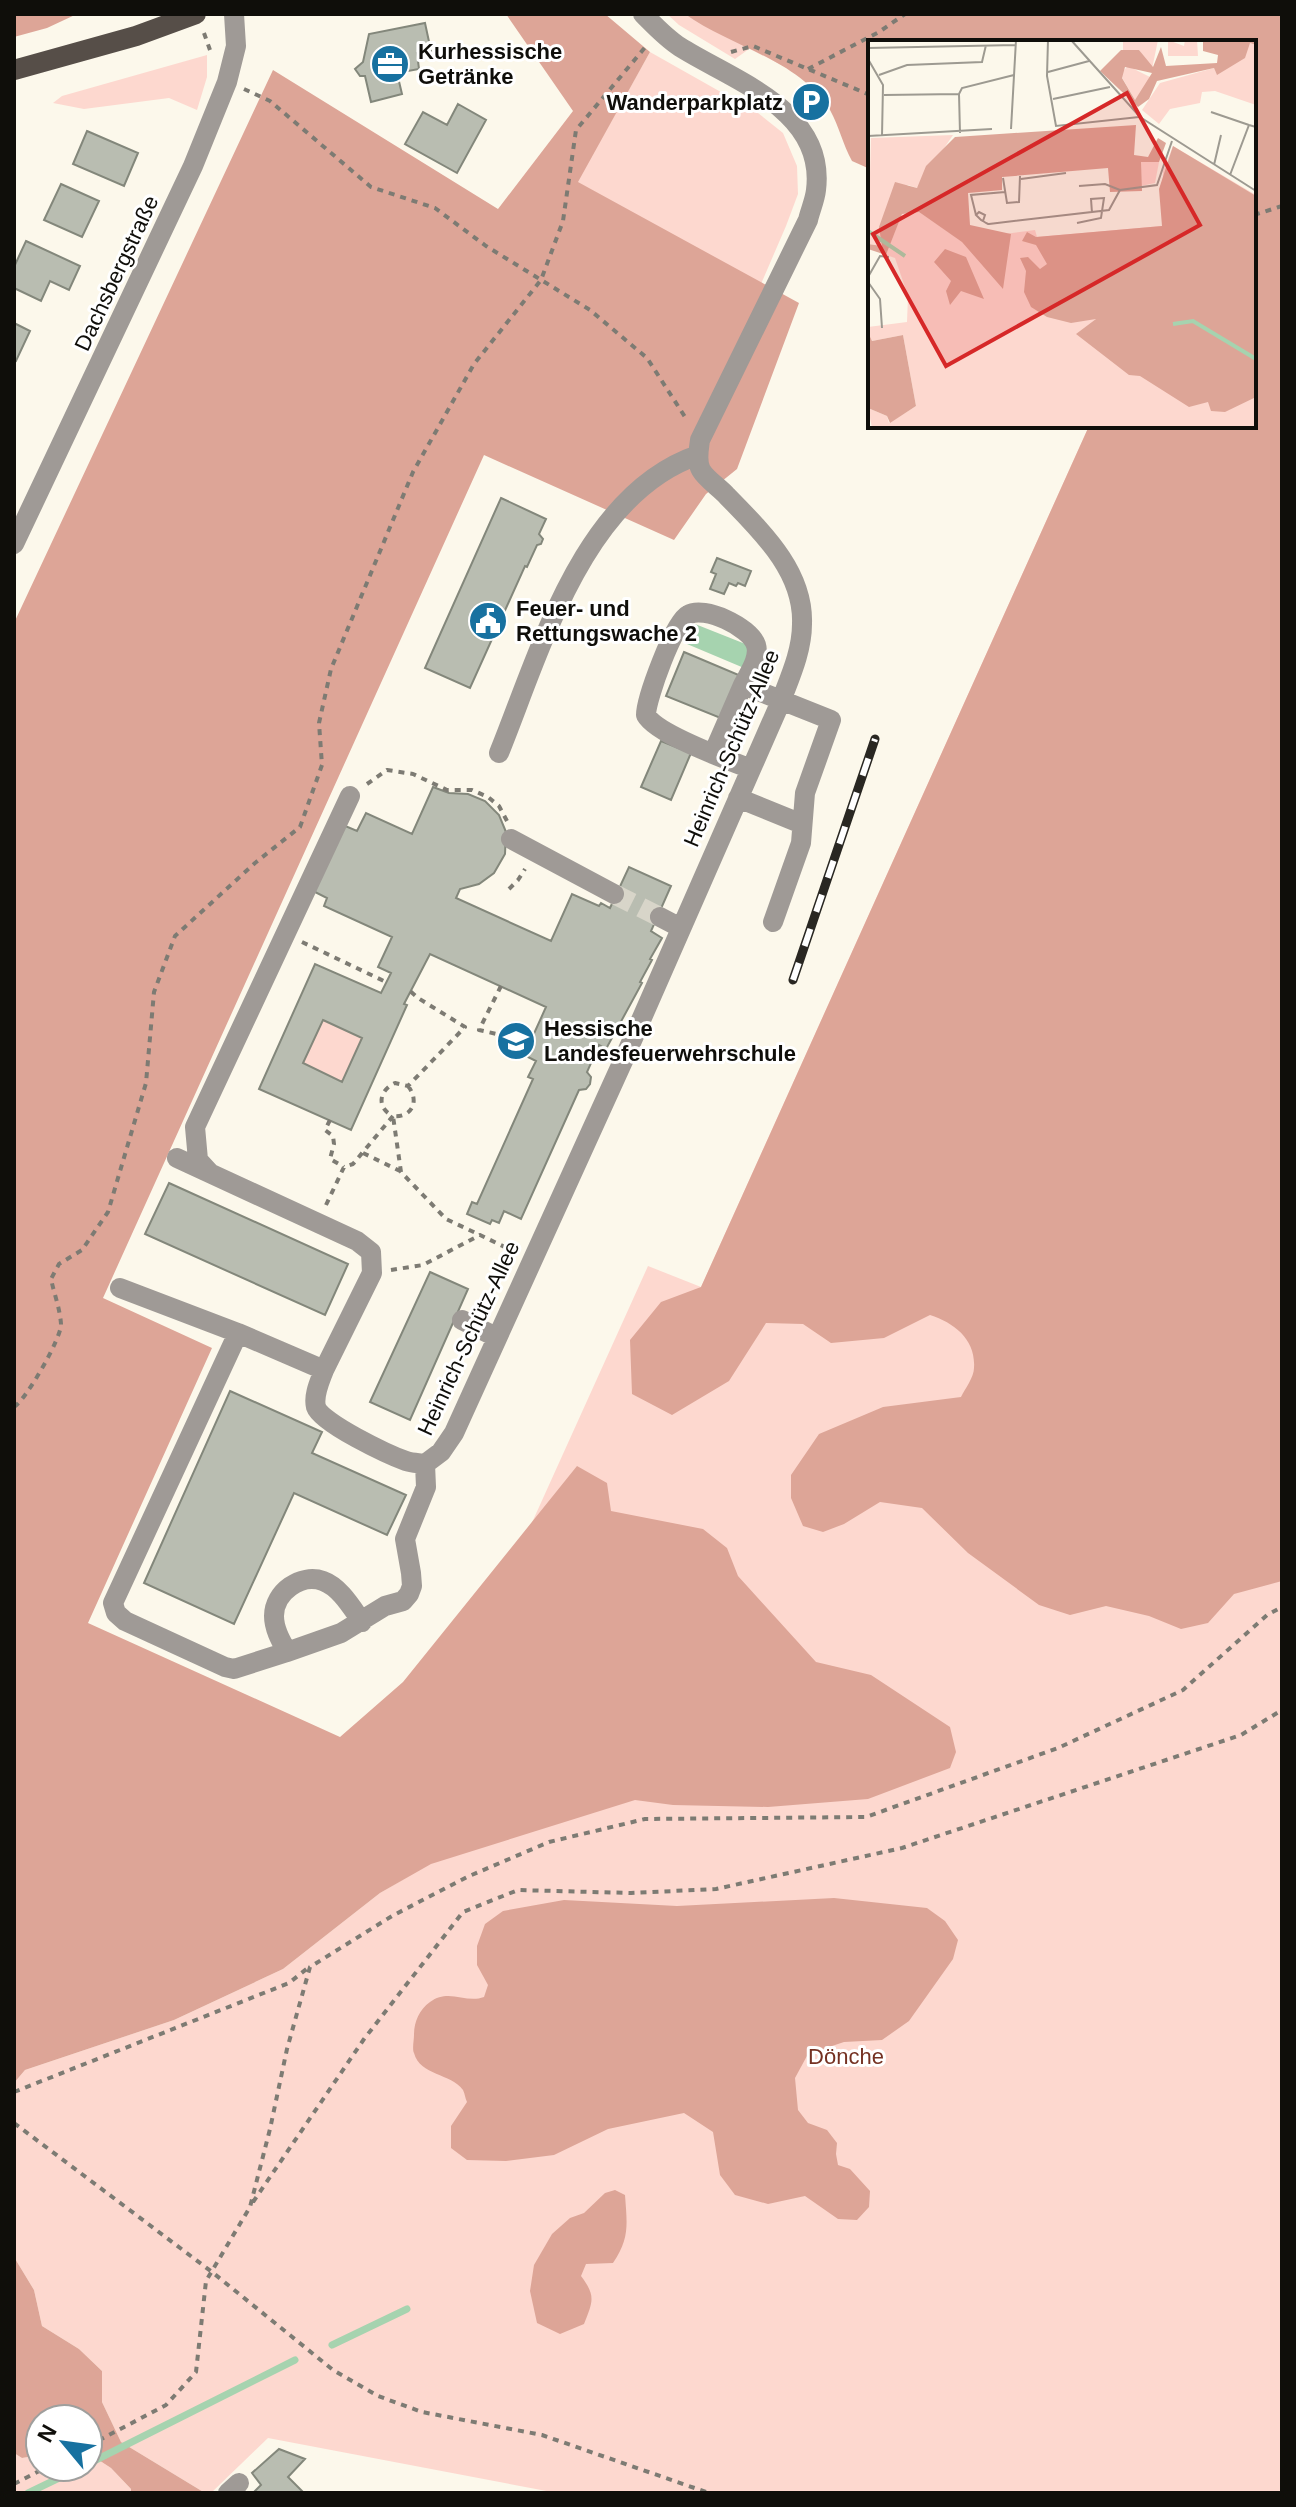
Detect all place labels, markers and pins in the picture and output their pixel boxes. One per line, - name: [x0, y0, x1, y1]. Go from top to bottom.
- place label: Kurhessische Getränke: [418, 39, 562, 89]
- office icon: Kurhessische Getränke: [369, 43, 411, 85]
- parking icon: Wanderparkplatz: [790, 81, 832, 123]
- place label: Wanderparkplatz: [607, 90, 783, 115]
- place label: Feuer- und Rettungswache 2: [516, 596, 697, 646]
- public building icon: Feuer- und Rettungswache 2: [467, 600, 509, 642]
- place label: Hessische Landesfeuerwehrschule: [544, 1016, 796, 1066]
- school or university icon: Hessische Landesfeuerwehrschule: [495, 1020, 537, 1062]

